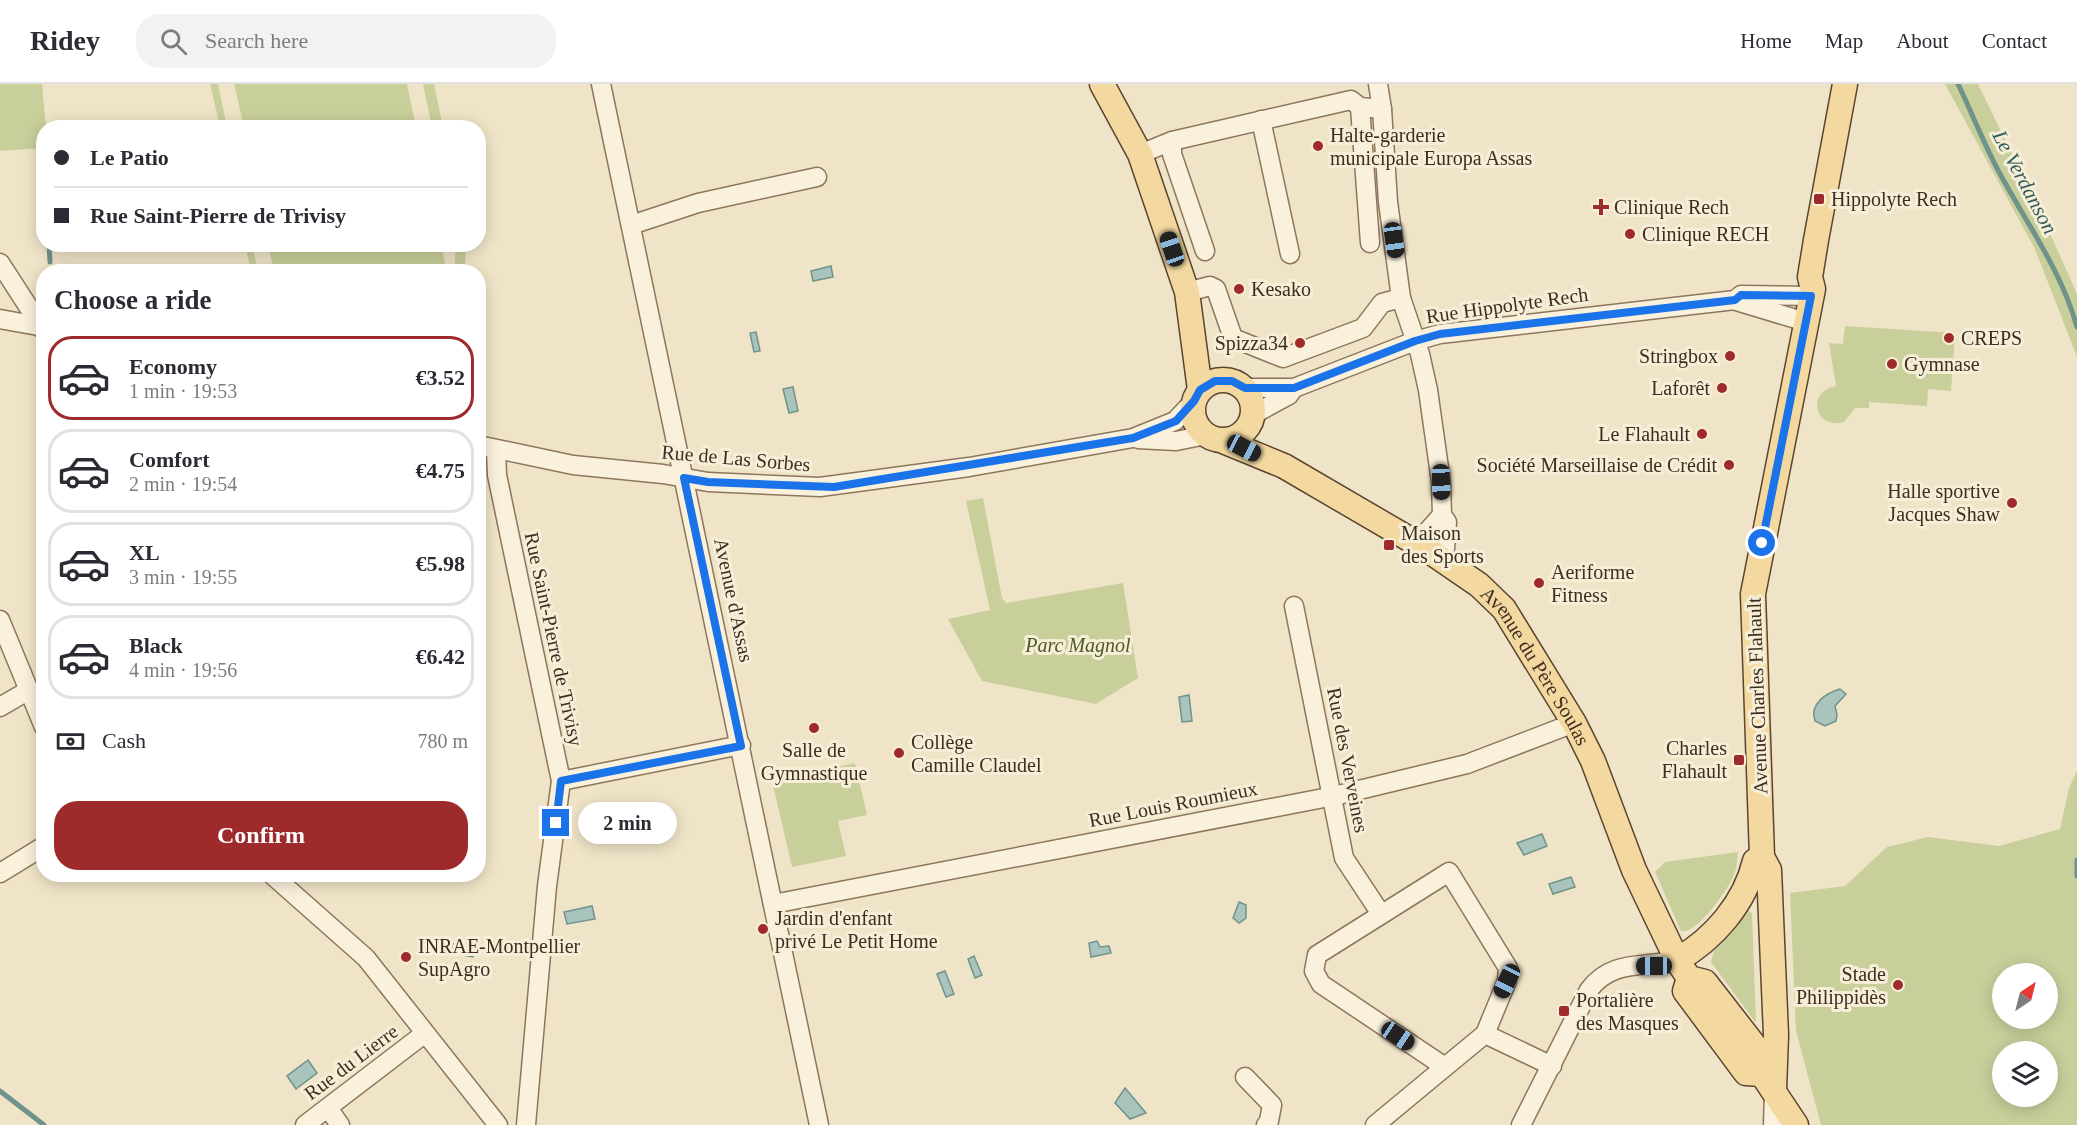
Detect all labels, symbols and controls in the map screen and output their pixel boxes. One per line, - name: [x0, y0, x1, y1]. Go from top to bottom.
- search box: [136, 14, 556, 68]
- text: Ridey: [30, 25, 100, 56]
- icon: search: [157, 25, 190, 58]
- text: Search here: [205, 28, 308, 53]
- text: Home: [1740, 29, 1792, 53]
- text: Map: [1825, 29, 1863, 53]
- text: About: [1896, 29, 1949, 53]
- text: Contact: [1982, 29, 2047, 53]
- place label: Halte-garderie municipale Europa Assas: [1330, 124, 1532, 170]
- water label: Le Verdanson: [1987, 125, 2062, 238]
- marker: Halte-garderie municipale Europa Assas: [1311, 139, 1325, 153]
- text: Le Patio: [90, 145, 169, 170]
- place label: Hippolyte Rech: [1831, 188, 1957, 211]
- marker: Hippolyte Rech: [1812, 192, 1826, 206]
- place label: Clinique Rech: [1614, 196, 1729, 219]
- marker: Clinique Rech: [1592, 198, 1610, 216]
- text: Rue Saint-Pierre de Trivisy: [90, 203, 346, 228]
- car: [1383, 221, 1405, 259]
- place label: Clinique RECH: [1642, 223, 1769, 246]
- marker: Clinique RECH: [1623, 227, 1637, 241]
- car: [1158, 229, 1186, 269]
- place label: Kesako: [1251, 278, 1311, 300]
- marker: Kesako: [1232, 282, 1246, 296]
- street label: Rue Hippolyte Rech: [1425, 283, 1590, 328]
- text: Choose a ride: [54, 285, 212, 315]
- place label: CREPS: [1961, 327, 2022, 349]
- marker: CREPS: [1942, 331, 1956, 345]
- place label: Spizza34: [1215, 332, 1288, 355]
- marker: Spizza34: [1293, 336, 1307, 350]
- place label: Stringbox: [1639, 345, 1718, 368]
- marker: Stringbox: [1723, 349, 1737, 363]
- icon: car: [57, 351, 111, 405]
- place label: Gymnase: [1904, 353, 1980, 376]
- text: Economy: [129, 354, 217, 379]
- marker: Gymnase: [1885, 357, 1899, 371]
- text: €3.52: [416, 365, 465, 390]
- place label: Laforêt: [1651, 377, 1710, 399]
- text: 1 min · 19:53: [129, 380, 237, 402]
- marker: Laforêt: [1715, 381, 1729, 395]
- place label: Le Flahault: [1598, 423, 1690, 445]
- marker: Le Flahault: [1695, 427, 1709, 441]
- car: [1224, 432, 1264, 464]
- street label: Rue de Las Sorbes: [661, 441, 812, 475]
- icon: car: [57, 444, 111, 498]
- text: Comfort: [129, 447, 210, 472]
- place label: Société Marseillaise de Crédit: [1477, 454, 1717, 476]
- text: €4.75: [416, 458, 465, 483]
- marker: Société Marseillaise de Crédit: [1722, 458, 1736, 472]
- car: [1431, 464, 1451, 500]
- text: 2 min · 19:54: [129, 473, 237, 495]
- place label: Halle sportive Jacques Shaw: [1887, 480, 2001, 526]
- marker: Halle sportive Jacques Shaw: [2005, 496, 2019, 510]
- place label: Maison des Sports: [1401, 522, 1484, 568]
- route start: [1748, 529, 1775, 556]
- street label: Rue Saint-Pierre de Trivisy: [520, 530, 587, 748]
- street label: Avenue d'Assas: [710, 536, 758, 664]
- icon: car: [57, 537, 111, 591]
- marker: Maison des Sports: [1382, 538, 1396, 552]
- text: XL: [129, 540, 160, 565]
- text: €5.98: [416, 551, 465, 576]
- place label: Aeriforme Fitness: [1551, 561, 1634, 606]
- text: 3 min · 19:55: [129, 566, 237, 588]
- marker: Aeriforme Fitness: [1532, 576, 1546, 590]
- street label: Avenue du Père Soulas: [1477, 582, 1594, 749]
- street label: Avenue Charles Flahault: [1743, 597, 1771, 795]
- icon: car: [57, 630, 111, 684]
- text: Black: [129, 633, 183, 658]
- park label: Parc Magnol: [1024, 634, 1131, 657]
- text: €6.42: [416, 644, 465, 669]
- text: 4 min · 19:56: [129, 659, 237, 681]
- street label: Rue des Verveines: [1323, 686, 1373, 835]
- marker: Salle de Gymnastique: [807, 721, 821, 735]
- icon: cash: [54, 725, 87, 758]
- text: Cash: [102, 728, 146, 753]
- text: 780 m: [417, 730, 468, 752]
- place label: Collège Camille Claudel: [911, 731, 1042, 776]
- place label: Charles Flahault: [1661, 737, 1727, 782]
- place label: Salle de Gymnastique: [761, 739, 867, 785]
- marker: Collège Camille Claudel: [892, 746, 906, 760]
- marker: Charles Flahault: [1732, 753, 1746, 767]
- street label: Rue Louis Roumieux: [1087, 777, 1259, 831]
- button: Confirm: [54, 801, 468, 870]
- callout: 2 min: [577, 802, 676, 844]
- route end: [542, 809, 569, 836]
- text: 2 min: [603, 812, 652, 834]
- place label: Jardin d'enfant privé Le Petit Home: [775, 907, 938, 953]
- marker: Jardin d'enfant privé Le Petit Home: [756, 922, 770, 936]
- place label: INRAE-Montpellier SupAgro: [418, 935, 581, 981]
- marker: INRAE-Montpellier SupAgro: [399, 950, 413, 964]
- car: [1636, 957, 1672, 975]
- car: [1491, 961, 1523, 1001]
- place label: Stade Philippidès: [1796, 963, 1886, 1009]
- north arrow: [1992, 963, 2058, 1029]
- map controls: [1992, 963, 2058, 1107]
- marker: Stade Philippidès: [1891, 978, 1905, 992]
- place label: Portalière des Masques: [1576, 989, 1679, 1035]
- marker: Portalière des Masques: [1557, 1004, 1571, 1018]
- car: [1378, 1018, 1418, 1054]
- street label: Rue du Lierre: [300, 1020, 402, 1104]
- button: layers: [1992, 1041, 2058, 1107]

